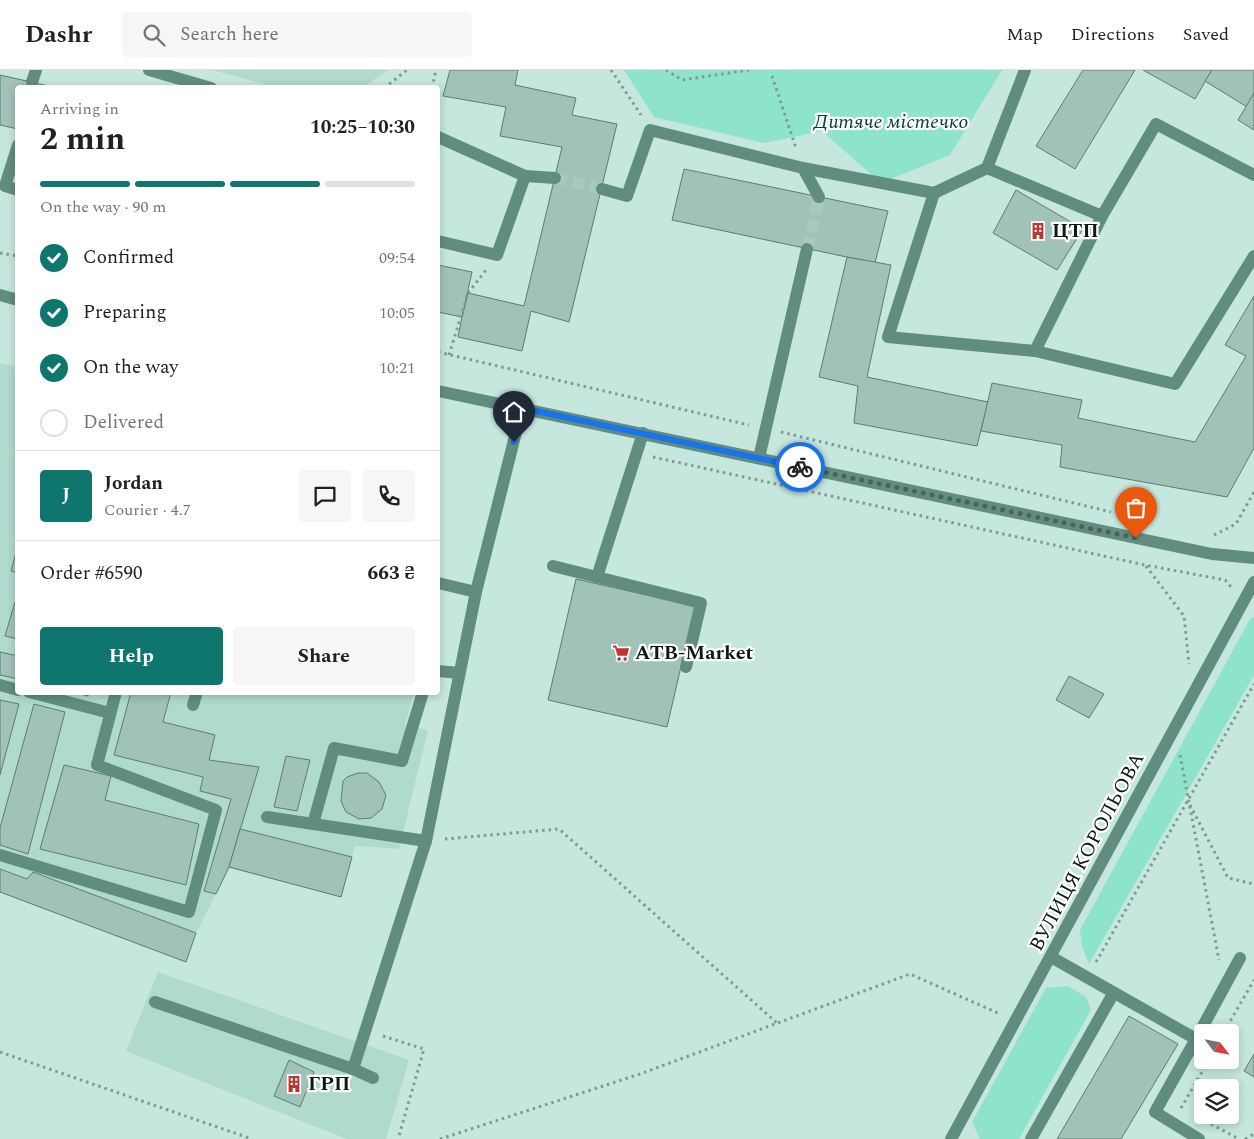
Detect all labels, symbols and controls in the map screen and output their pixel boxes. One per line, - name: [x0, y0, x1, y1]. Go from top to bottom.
- search box: [122, 12, 472, 57]
- text: Dashr: [25, 17, 92, 53]
- text: Search here: [180, 20, 279, 49]
- icon: search: [140, 21, 168, 49]
- text: Map: [1007, 21, 1043, 48]
- text: Directions: [1071, 21, 1155, 48]
- text: Saved: [1183, 21, 1229, 48]
- text: Arriving in: [40, 97, 119, 121]
- park label: Дитяче містечко: [813, 107, 968, 137]
- text: 10:25–10:30: [310, 113, 415, 142]
- text: 2 min: [40, 115, 125, 164]
- text: On the way · 90 m: [40, 195, 166, 219]
- place label: ЦТП: [1052, 216, 1099, 246]
- building icon: ЦТП: [1028, 221, 1048, 241]
- text: Confirmed: [83, 243, 174, 272]
- icon: check: [40, 244, 68, 272]
- text: 09:54: [379, 246, 415, 270]
- text: Preparing: [83, 298, 167, 327]
- icon: check: [40, 299, 68, 327]
- text: 10:05: [379, 301, 415, 325]
- text: On the way: [83, 353, 179, 382]
- icon: check: [40, 354, 68, 382]
- text: 10:21: [379, 356, 415, 380]
- pin: [493, 391, 535, 442]
- icon: home: [500, 398, 528, 426]
- text: Delivered: [83, 408, 164, 437]
- courier: [775, 442, 825, 492]
- icon: bike: [786, 453, 814, 481]
- text: Jordan: [104, 469, 163, 498]
- button: chat: [299, 470, 351, 522]
- button: phone: [363, 470, 415, 522]
- text: J: [62, 481, 70, 510]
- pin: [1115, 487, 1157, 538]
- icon: bag: [1122, 494, 1150, 522]
- text: Courier · 4.7: [104, 498, 191, 522]
- text: Order #6590: [40, 559, 143, 588]
- text: 663 ₴: [368, 559, 415, 588]
- button: Help: [40, 627, 223, 685]
- button: Share: [233, 627, 415, 685]
- place label: ATB-Market: [635, 638, 754, 668]
- supermarket icon: ATB-Market: [611, 643, 631, 663]
- street label: ВУЛИЦЯ КОРОЛЬОВА: [1022, 747, 1152, 957]
- north arrow: [1194, 1024, 1239, 1069]
- map controls: [1194, 1024, 1239, 1124]
- place label: ГРП: [308, 1069, 350, 1099]
- building icon: ГРП: [284, 1074, 304, 1094]
- button: layers: [1194, 1079, 1239, 1124]

